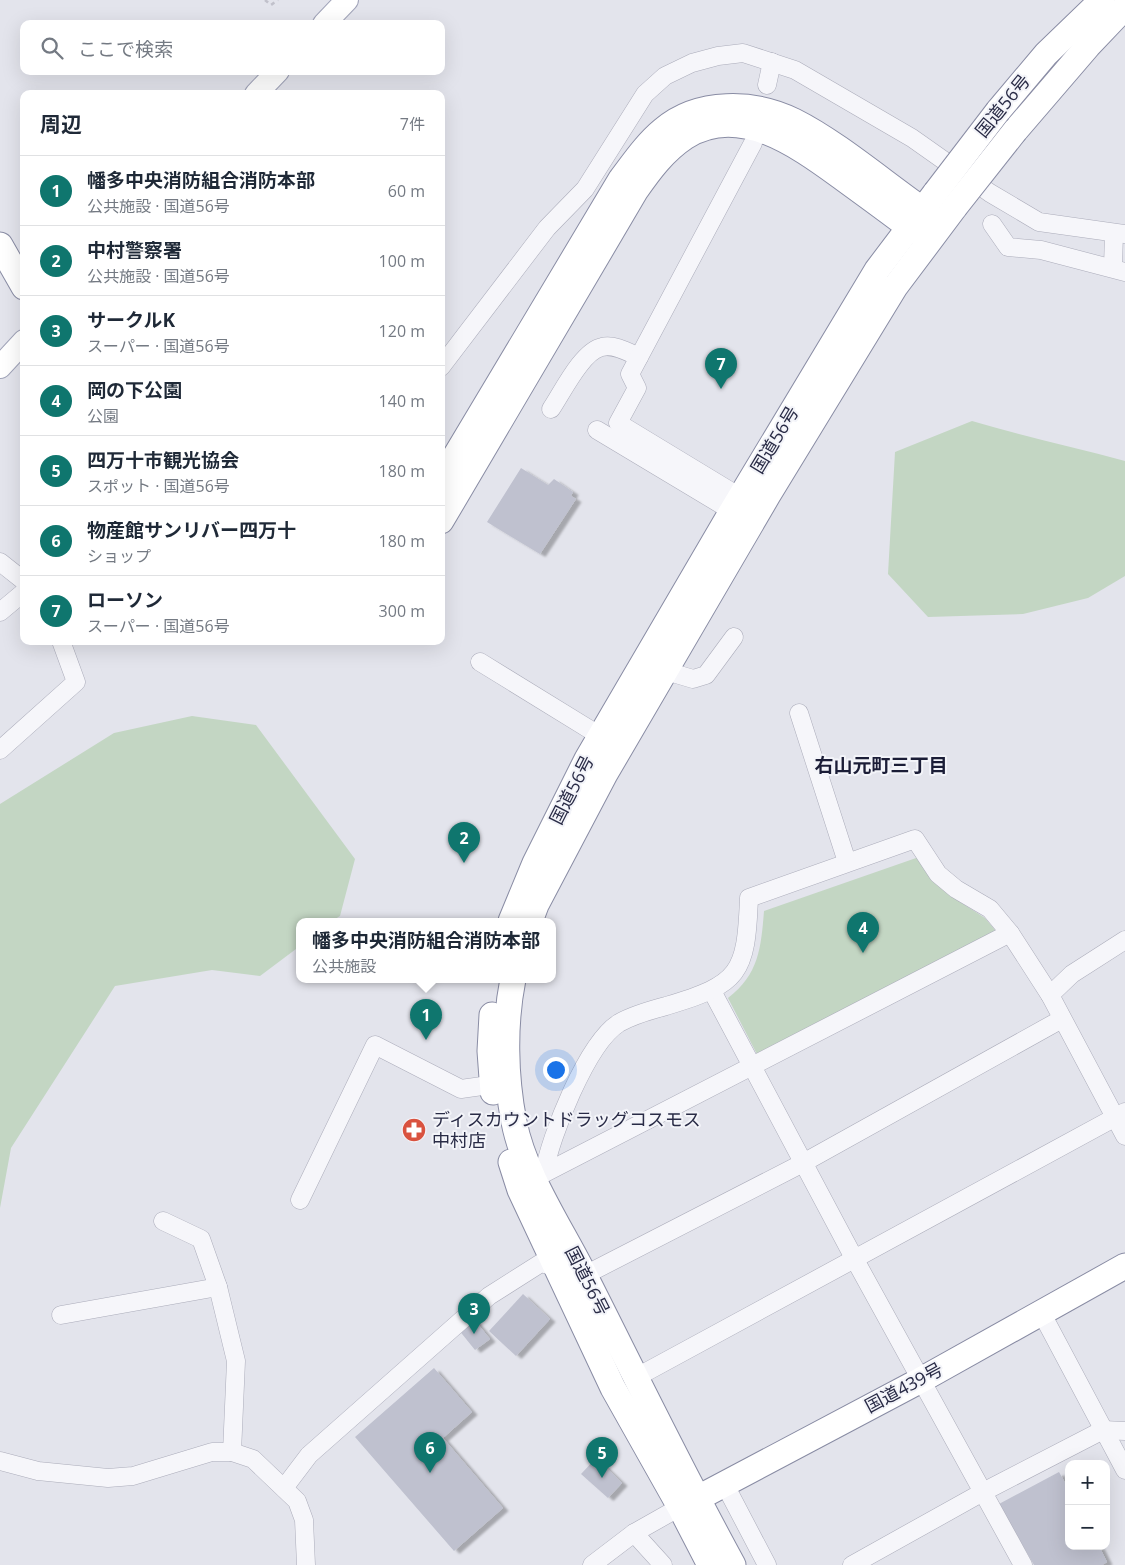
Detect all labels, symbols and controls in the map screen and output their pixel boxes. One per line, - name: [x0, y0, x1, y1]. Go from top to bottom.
- search box: [20, 20, 445, 75]
- icon: search: [38, 34, 66, 62]
- text: ここで検索: [78, 36, 173, 62]
- street label: 国道56号: [969, 69, 1035, 142]
- text: 周辺: [40, 110, 82, 138]
- text: 7件: [400, 113, 425, 135]
- text: 幡多中央消防組合消防本部: [87, 167, 315, 193]
- text: 1: [51, 180, 61, 202]
- text: 60 m: [388, 180, 425, 202]
- text: 公共施設 · 国道56号: [87, 195, 230, 217]
- text: 中村警察署: [87, 237, 182, 263]
- text: 2: [51, 250, 61, 272]
- text: 100 m: [379, 250, 425, 272]
- text: 公共施設 · 国道56号: [87, 265, 230, 287]
- text: サークルK: [87, 307, 175, 333]
- text: 3: [51, 320, 61, 342]
- text: 120 m: [379, 320, 425, 342]
- text: スーパー · 国道56号: [87, 335, 230, 357]
- pin: 7: [705, 348, 737, 389]
- text: 岡の下公園: [87, 377, 182, 403]
- text: 4: [51, 390, 61, 412]
- text: 140 m: [379, 390, 425, 412]
- street label: 国道56号: [745, 401, 804, 478]
- text: 公園: [87, 405, 119, 427]
- text: 四万十市観光協会: [87, 447, 239, 473]
- text: 5: [51, 460, 61, 482]
- text: 180 m: [379, 460, 425, 482]
- text: スポット · 国道56号: [87, 475, 230, 497]
- text: 物産館サンリバー四万十: [87, 517, 296, 543]
- text: 6: [51, 530, 61, 552]
- text: 180 m: [379, 530, 425, 552]
- text: ショップ: [87, 545, 151, 567]
- text: ローソン: [87, 587, 163, 613]
- text: 7: [51, 600, 61, 622]
- text: 300 m: [379, 600, 425, 622]
- text: スーパー · 国道56号: [87, 615, 230, 637]
- street label: 国道56号: [543, 751, 599, 828]
- district label: 右山元町三丁目: [814, 752, 948, 778]
- pin: 2: [448, 822, 480, 863]
- pin: 4: [847, 912, 879, 953]
- popup: [296, 918, 556, 983]
- text: 幡多中央消防組合消防本部: [312, 927, 540, 953]
- text: 公共施設: [312, 955, 376, 977]
- pin: 1: [410, 999, 442, 1040]
- your location: [543, 1057, 569, 1083]
- place label: ディスカウントドラッグコスモス 中村店: [432, 1107, 701, 1152]
- pharmacy icon: ディスカウントドラッグコスモス 中村店: [401, 1117, 427, 1143]
- street label: 国道56号: [560, 1242, 616, 1319]
- pin: 3: [458, 1293, 490, 1334]
- street label: 国道439号: [860, 1357, 947, 1418]
- pin: 6: [414, 1432, 446, 1473]
- pin: 5: [586, 1437, 618, 1478]
- map controls: [1065, 1460, 1110, 1550]
- button: +: [1065, 1460, 1110, 1505]
- button: −: [1065, 1505, 1110, 1550]

